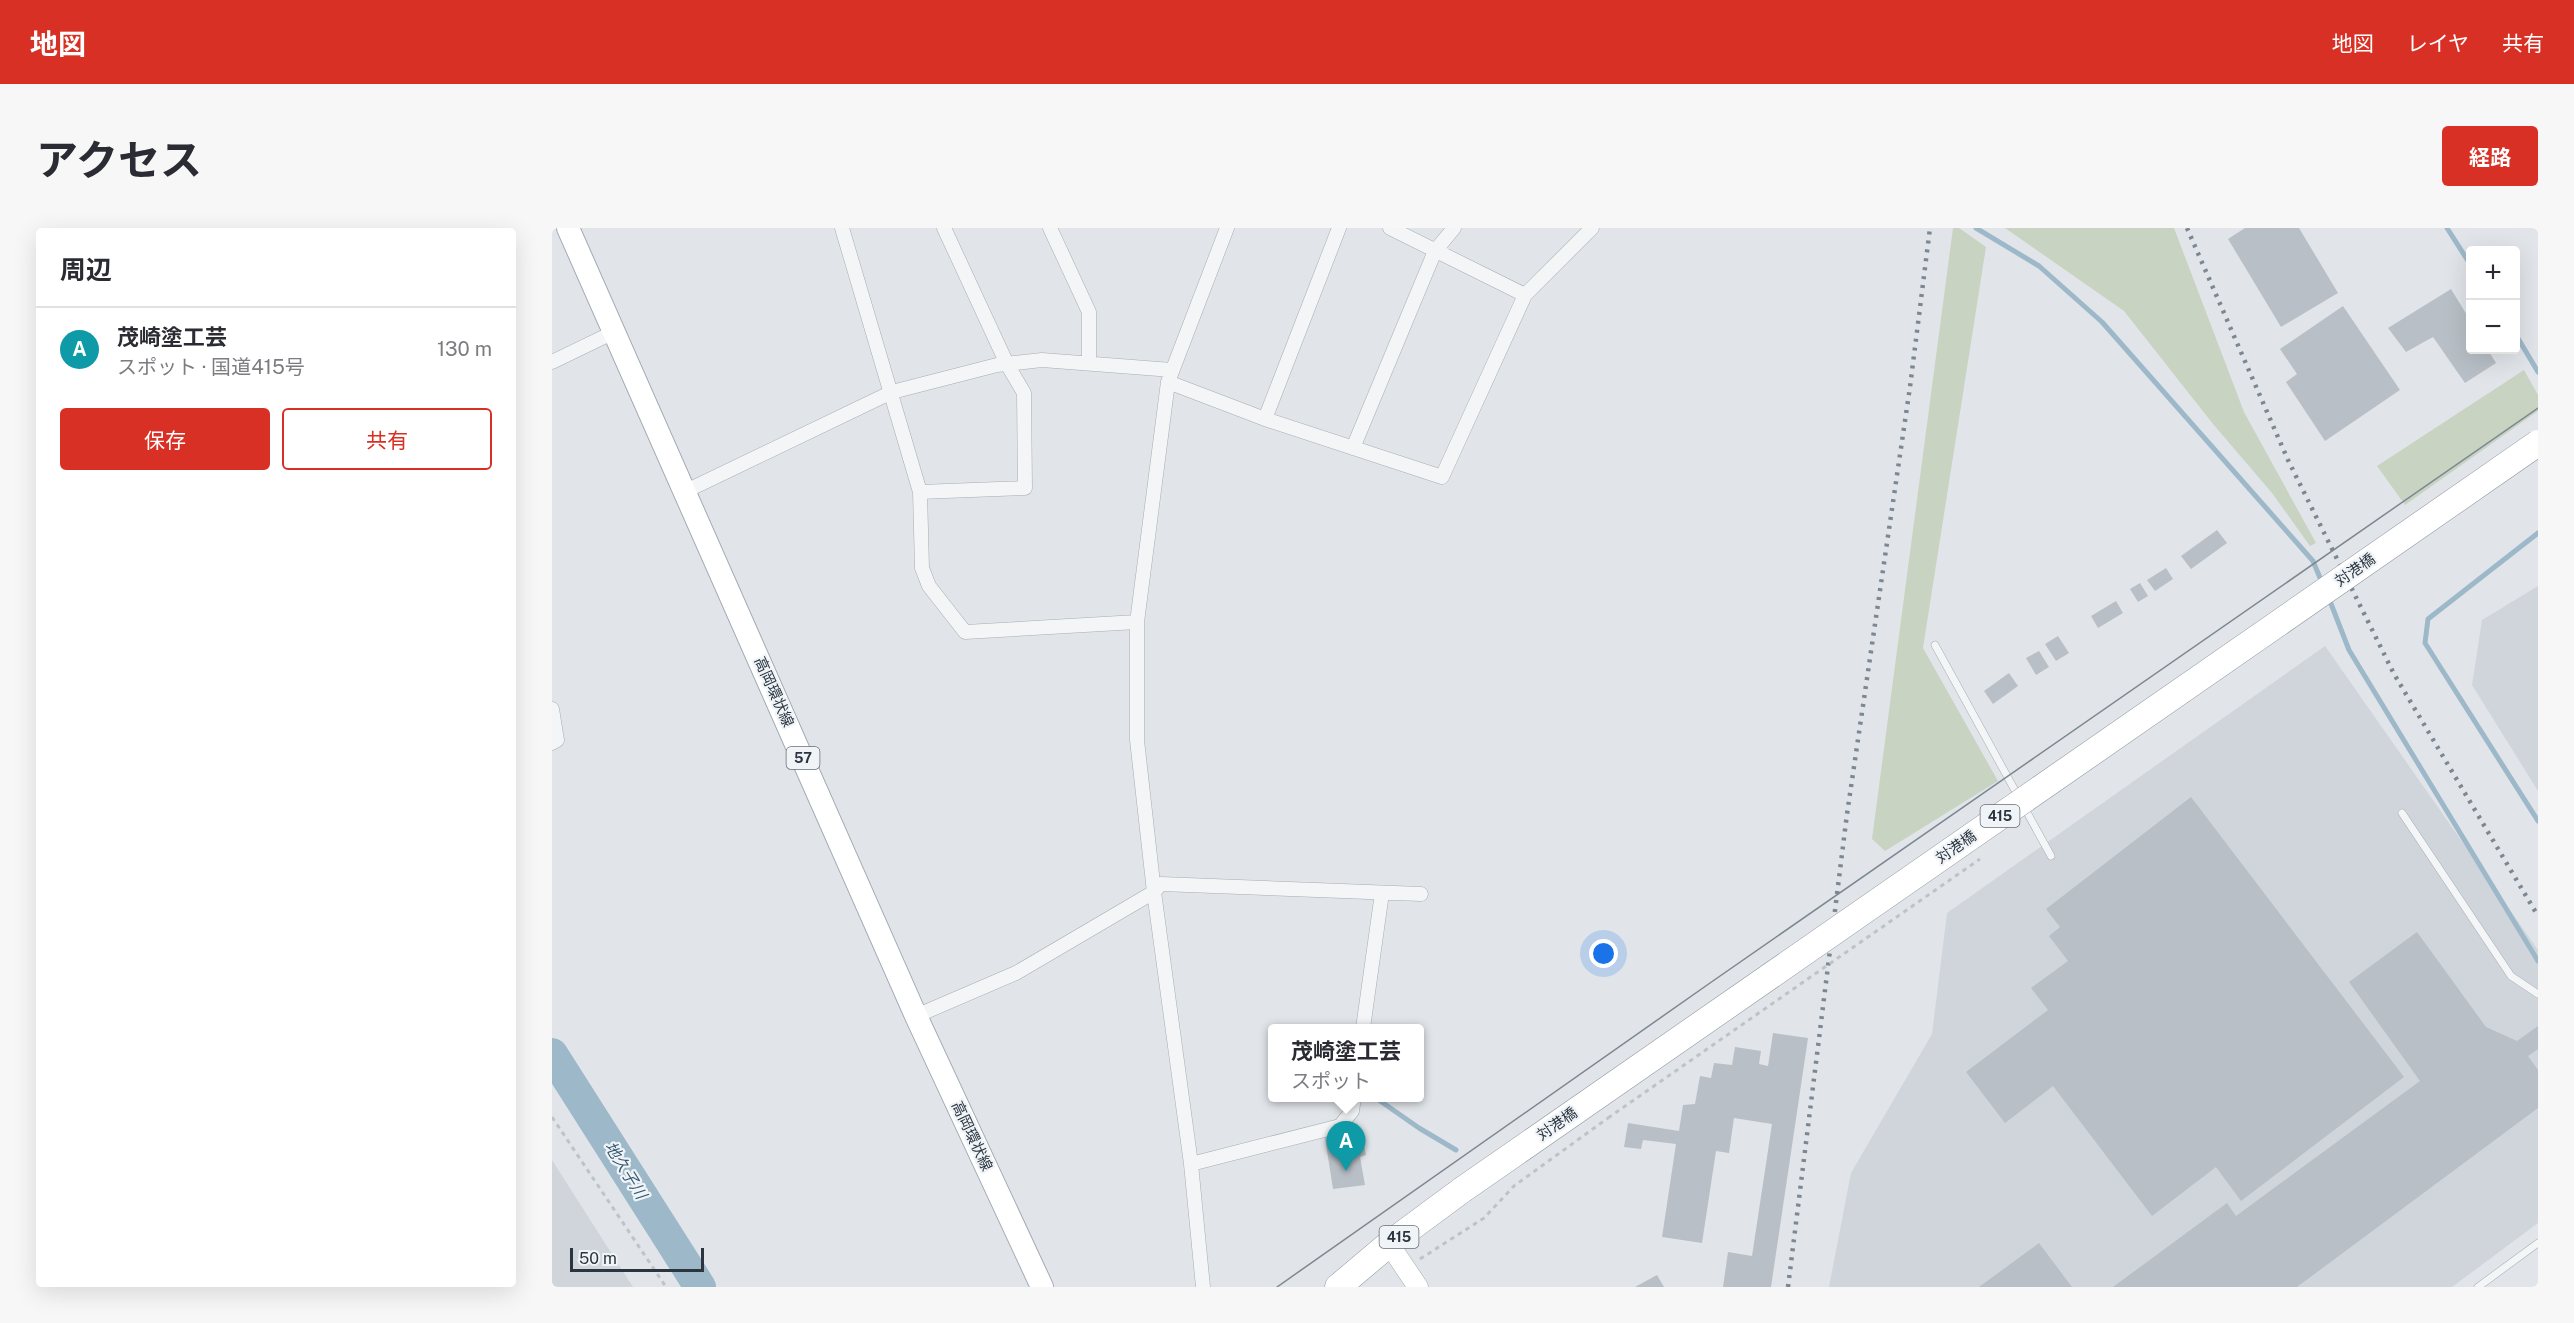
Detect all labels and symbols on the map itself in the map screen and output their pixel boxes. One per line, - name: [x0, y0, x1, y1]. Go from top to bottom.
- street label: 対港橋: [2331, 550, 2378, 589]
- street label: 高岡環状線: [751, 654, 797, 730]
- road number: 57: [786, 747, 820, 769]
- road number: 415: [1980, 805, 2020, 827]
- street label: 対港橋: [1932, 827, 1979, 866]
- your location: [1589, 939, 1618, 968]
- street label: 高岡環状線: [949, 1098, 996, 1173]
- street label: 対港橋: [1533, 1104, 1580, 1143]
- pin: A: [1326, 1122, 1366, 1171]
- water label: 地久子川: [601, 1138, 652, 1204]
- road number: 415: [1380, 1226, 1418, 1248]
- scale bar: [570, 1245, 704, 1272]

